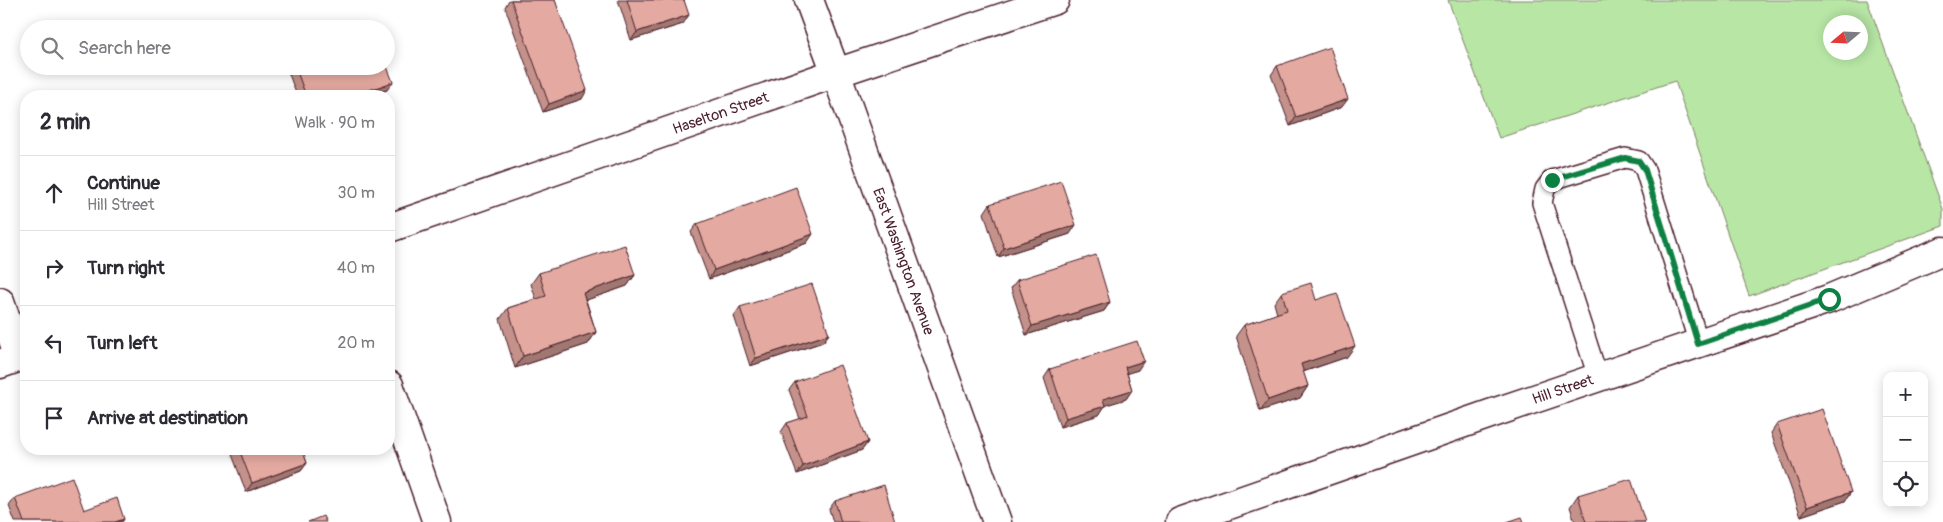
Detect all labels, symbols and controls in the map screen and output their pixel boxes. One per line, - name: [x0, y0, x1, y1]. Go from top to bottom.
- north arrow: [1823, 15, 1868, 60]
- search box: [20, 20, 395, 75]
- icon: search: [38, 34, 66, 62]
- text: Search here: [78, 36, 171, 60]
- street label: Haselton Street: [670, 88, 772, 139]
- text: 2 min: [40, 109, 90, 136]
- text: Walk · 90 m: [294, 113, 375, 133]
- route end: [1541, 169, 1564, 192]
- text: Continue: [87, 171, 160, 195]
- icon: ahead: [40, 179, 68, 207]
- text: 30 m: [337, 183, 375, 203]
- street label: East Washington Avenue: [868, 185, 938, 338]
- text: Hill Street: [87, 195, 154, 215]
- icon: right: [40, 254, 68, 282]
- text: Turn right: [87, 256, 165, 280]
- text: 40 m: [337, 258, 375, 278]
- route start: [1818, 288, 1841, 311]
- icon: left: [40, 329, 68, 357]
- text: Turn left: [87, 331, 157, 355]
- text: 20 m: [337, 333, 375, 353]
- street label: Hill Street: [1530, 370, 1597, 409]
- map controls: [1883, 372, 1928, 507]
- button: +: [1883, 372, 1928, 417]
- icon: arrive: [40, 404, 68, 432]
- text: Arrive at destination: [87, 406, 248, 430]
- button: −: [1883, 417, 1928, 462]
- button: locate: [1883, 462, 1928, 507]

